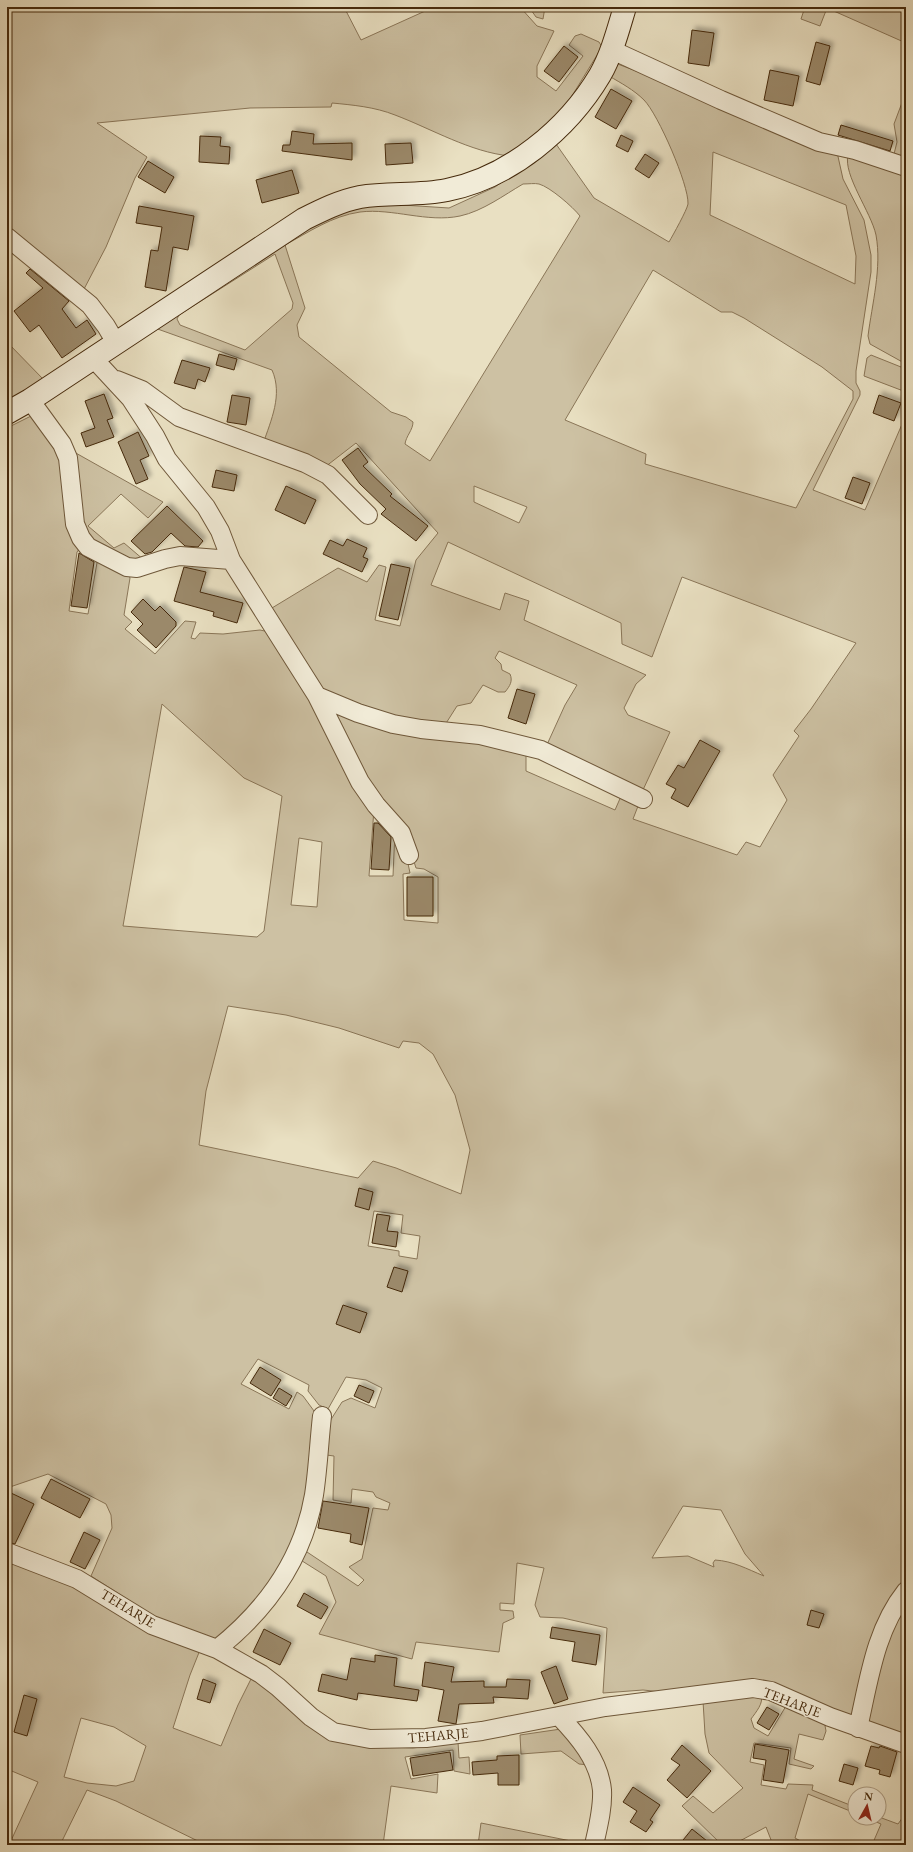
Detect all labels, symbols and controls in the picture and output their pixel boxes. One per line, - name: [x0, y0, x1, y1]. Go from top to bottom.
- street label: TEHARJE: [97, 1585, 159, 1631]
- street label: TEHARJE: [760, 1683, 824, 1721]
- street label: TEHARJE: [407, 1723, 469, 1747]
- north arrow: [847, 1786, 887, 1826]
- text: N: [863, 1789, 874, 1804]

